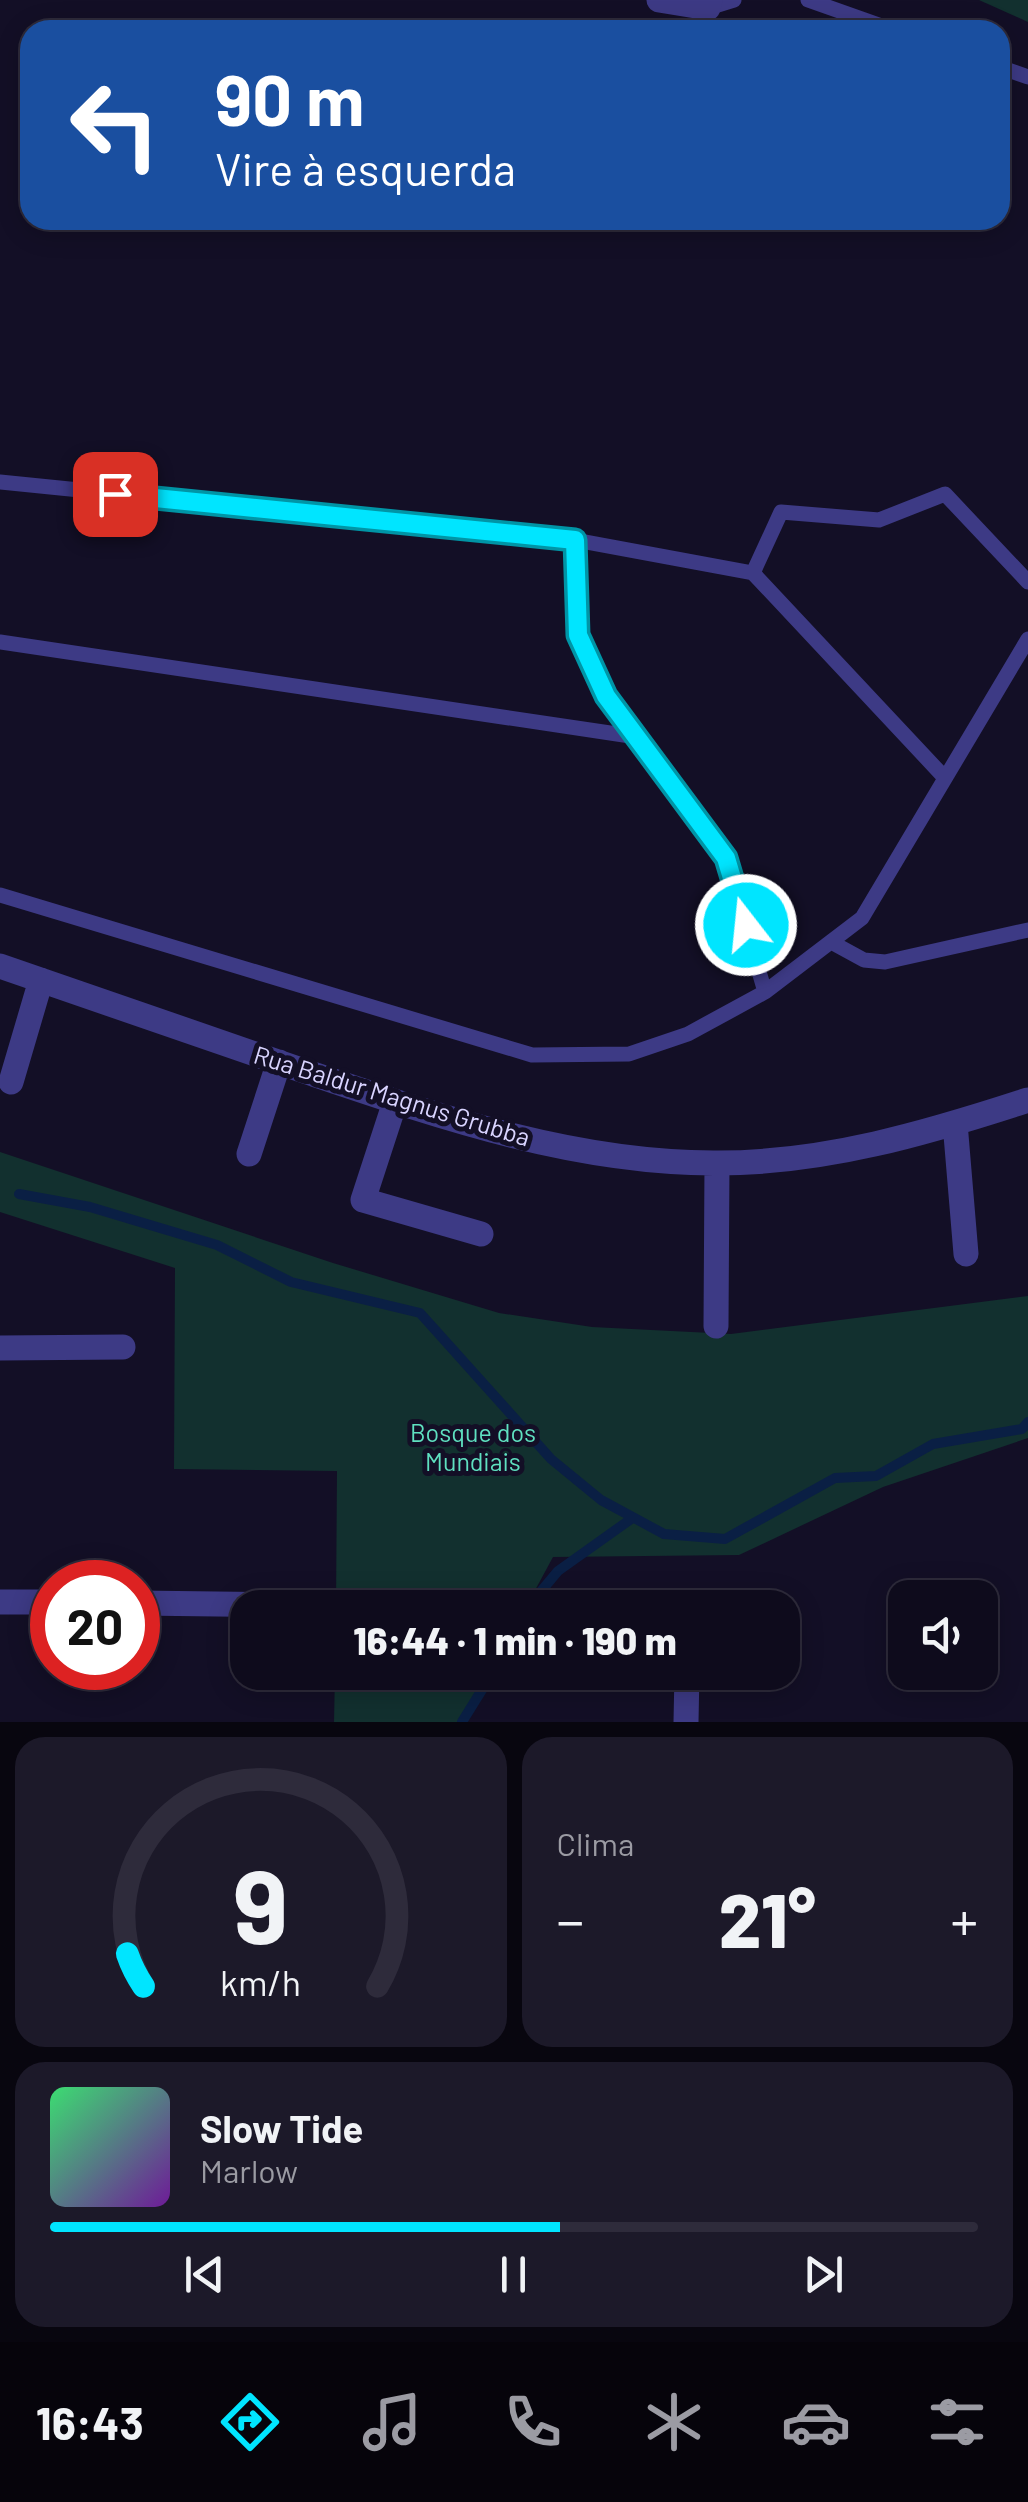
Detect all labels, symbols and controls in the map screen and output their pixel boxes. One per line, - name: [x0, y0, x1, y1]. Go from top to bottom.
- text: 90 m: [215, 56, 365, 140]
- icon: left: [50, 60, 180, 190]
- text: Vire à esquerda: [215, 141, 516, 195]
- pin: [73, 452, 158, 537]
- icon: arrive: [88, 467, 143, 522]
- position arrow: [694, 873, 798, 977]
- street label: Rua Baldur Magnus Grubba: [250, 1039, 534, 1151]
- park label: Bosque dos Mundiais: [410, 1417, 536, 1476]
- speed limit sign: 20: [30, 1560, 160, 1690]
- map controls: [888, 1580, 998, 1690]
- button: sound: [888, 1580, 998, 1690]
- text: 16:44 · 1 min · 190 m: [353, 1617, 677, 1663]
- text: Clima: [557, 1824, 634, 1862]
- text: 9: [233, 1840, 288, 1965]
- text: 21°: [719, 1873, 816, 1963]
- text: −: [557, 1886, 584, 1952]
- text: +: [950, 1886, 978, 1952]
- text: km/h: [220, 1960, 301, 2003]
- text: Slow Tide: [200, 2105, 363, 2151]
- text: Marlow: [200, 2151, 298, 2189]
- icon: previous: [177, 2247, 232, 2302]
- icon: pause: [486, 2247, 541, 2302]
- icon: next: [796, 2247, 851, 2302]
- icon: directions: [215, 2387, 285, 2457]
- icon: music: [357, 2387, 427, 2457]
- icon: phone: [498, 2387, 568, 2457]
- icon: climate: [639, 2387, 709, 2457]
- icon: car: [781, 2387, 851, 2457]
- icon: filters: [922, 2387, 992, 2457]
- text: 16:43: [36, 2395, 144, 2449]

